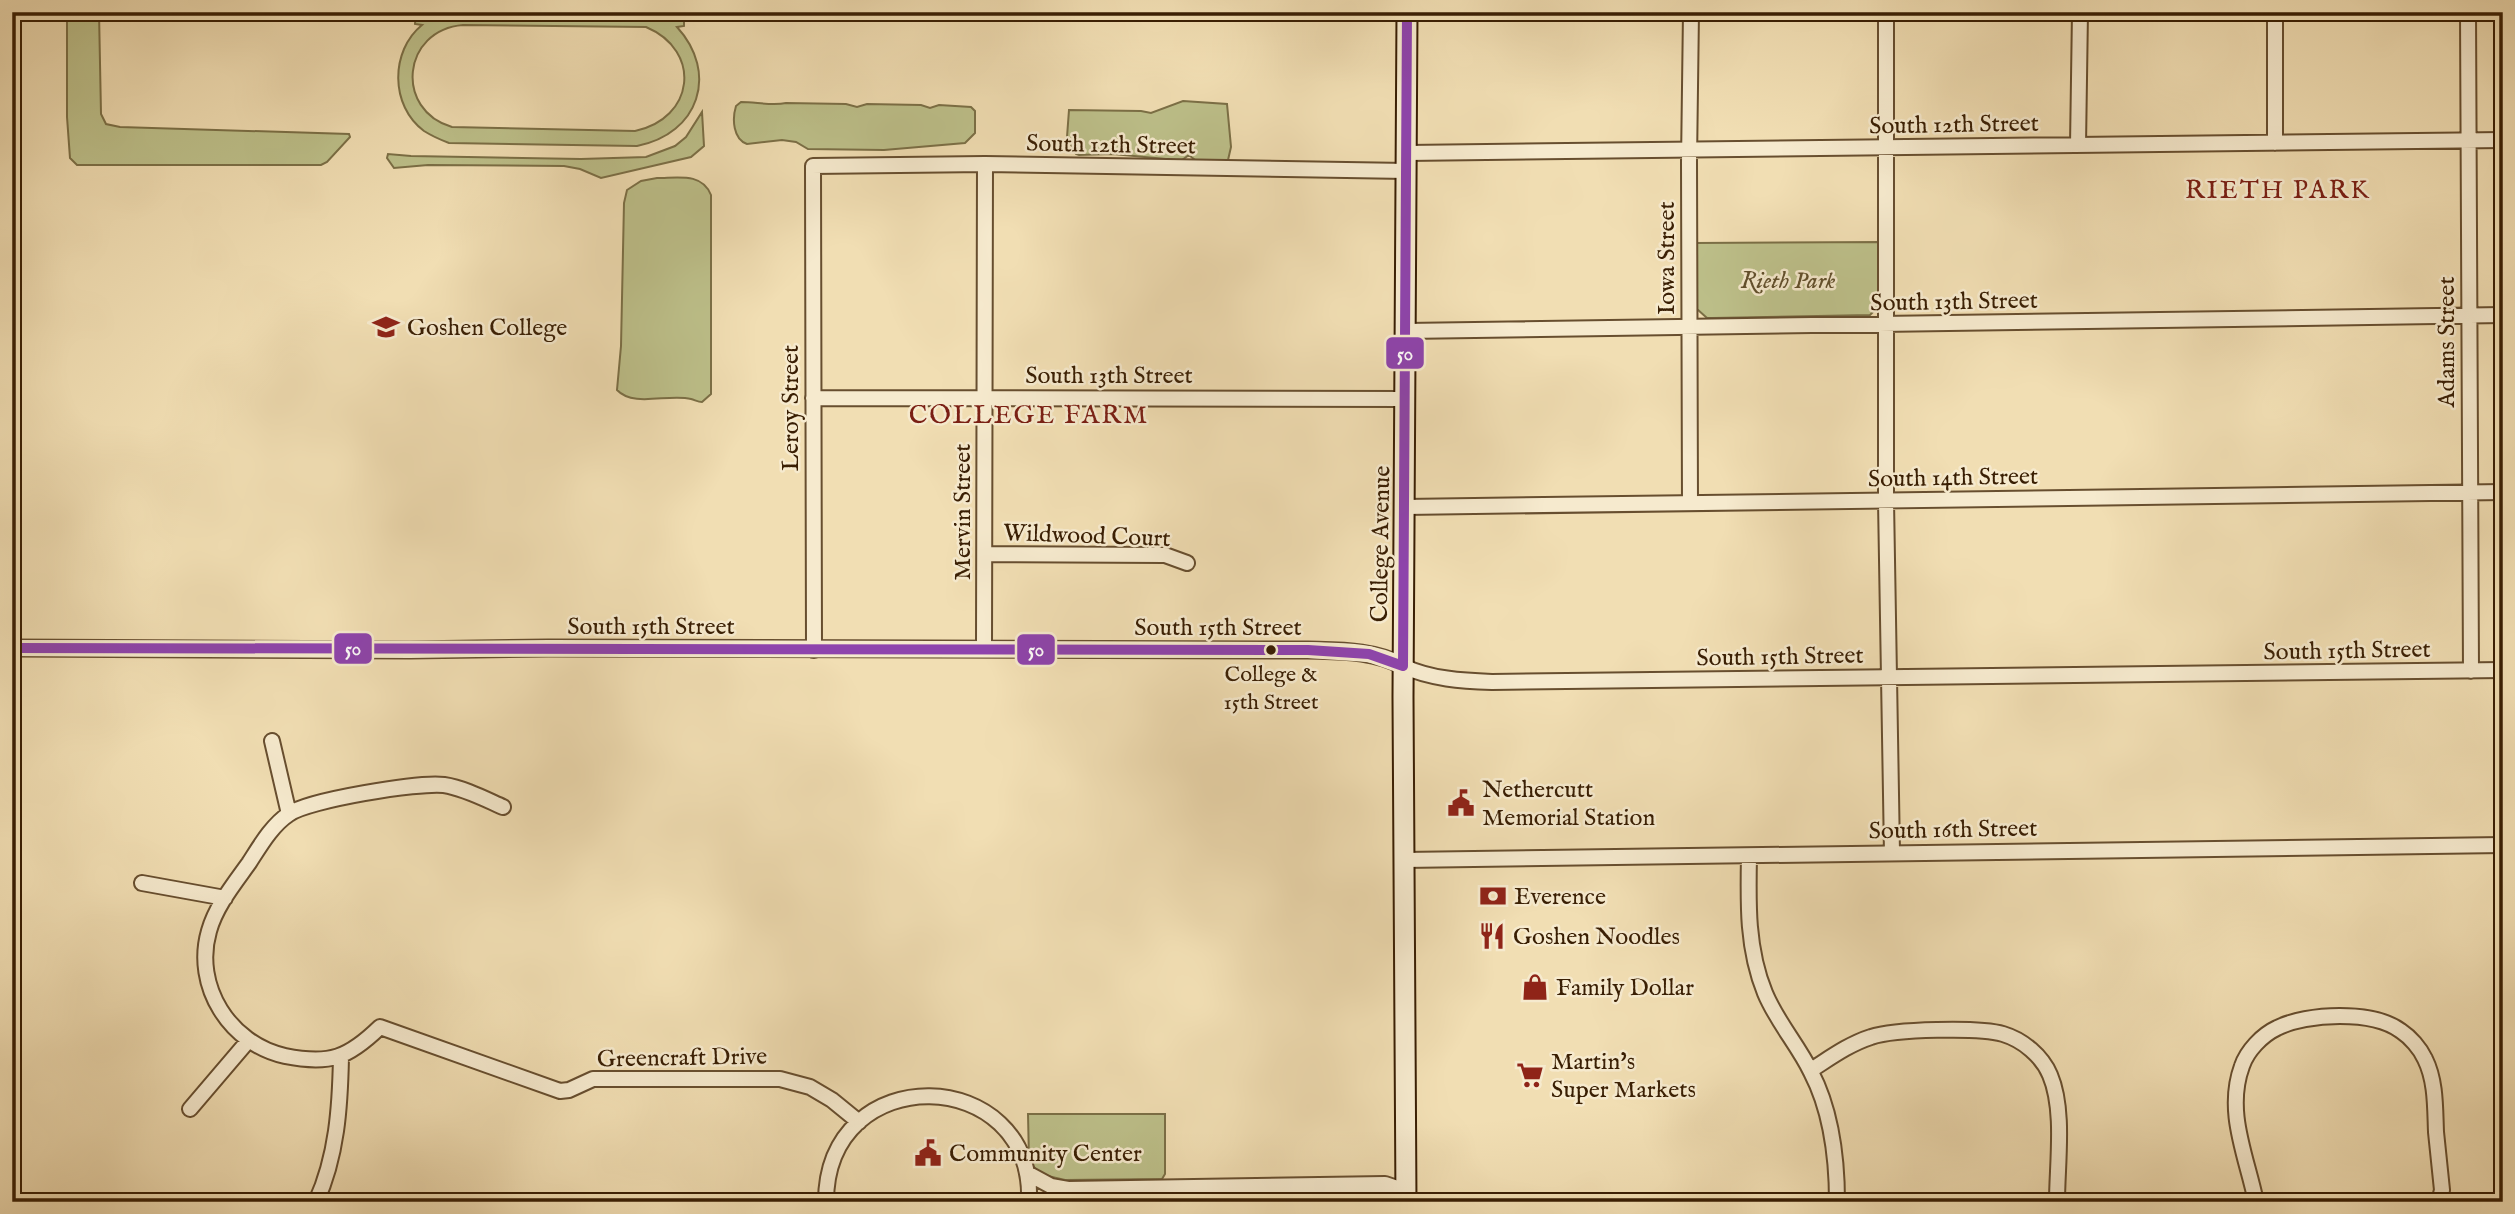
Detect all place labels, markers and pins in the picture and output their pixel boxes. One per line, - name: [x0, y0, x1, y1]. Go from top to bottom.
- school or university icon: Goshen College: [371, 312, 401, 342]
- place label: Goshen College: [407, 313, 567, 344]
- marker: College & 15th Street: [1264, 643, 1278, 657]
- place label: College & 15th Street: [1224, 661, 1319, 717]
- place label: Nethercutt Memorial Station: [1482, 775, 1655, 834]
- public building icon: Nethercutt Memorial Station: [1446, 788, 1476, 818]
- bank icon: Everence: [1478, 881, 1508, 911]
- place label: Everence: [1514, 882, 1606, 913]
- restaurant icon: Goshen Noodles: [1477, 921, 1507, 951]
- place label: Goshen Noodles: [1513, 922, 1680, 953]
- shop icon: Family Dollar: [1520, 972, 1550, 1002]
- place label: Family Dollar: [1556, 973, 1694, 1004]
- place label: Martin's Super Markets: [1551, 1047, 1696, 1106]
- supermarket icon: Martin's Super Markets: [1515, 1060, 1545, 1090]
- public building icon: Community Center: [913, 1138, 943, 1168]
- place label: Community Center: [949, 1139, 1142, 1170]

